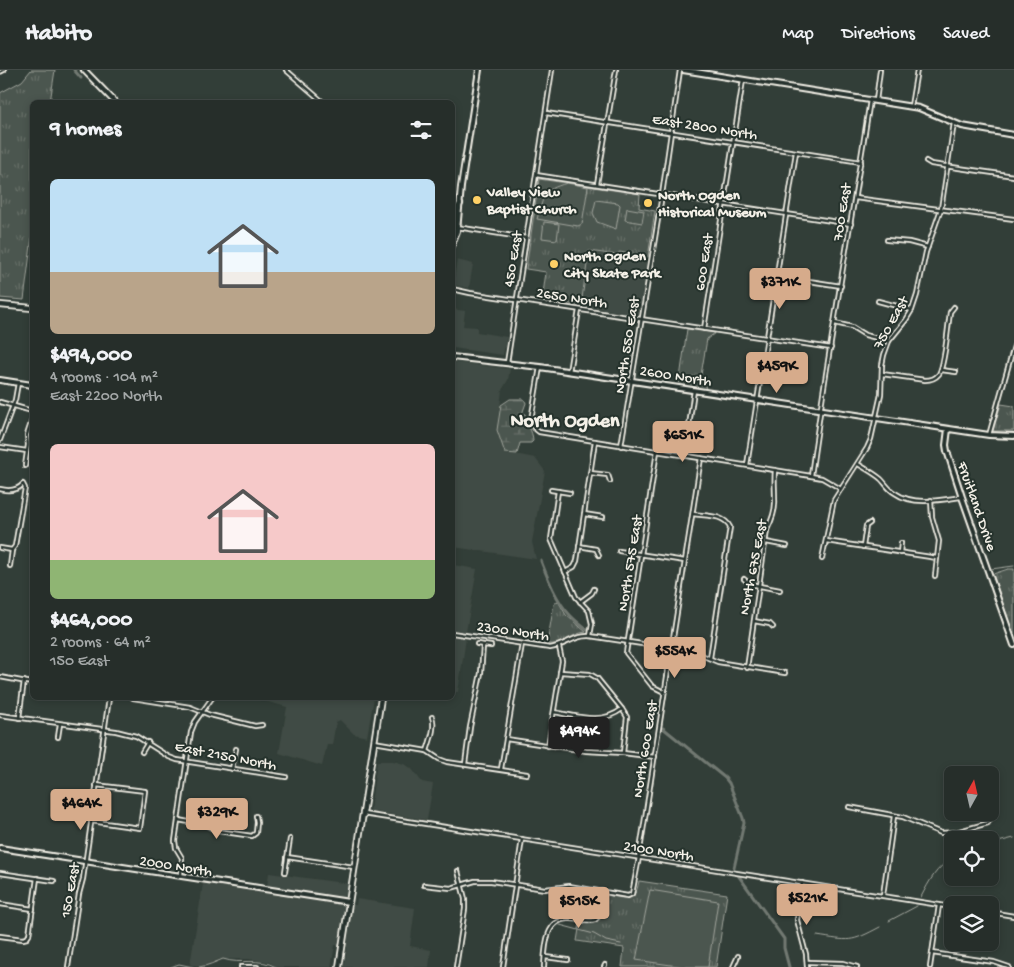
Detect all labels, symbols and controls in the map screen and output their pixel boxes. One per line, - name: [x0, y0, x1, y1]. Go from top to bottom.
- text: Habito: [25, 20, 92, 49]
- text: Map: [782, 24, 814, 45]
- text: Directions: [842, 24, 915, 45]
- text: Saved: [943, 24, 989, 45]
- street label: East 2800 North: [651, 111, 758, 145]
- icon: filters: [407, 116, 435, 144]
- text: 9 homes: [50, 118, 121, 143]
- street label: 700 East: [829, 181, 857, 243]
- place label: Valley View Baptist Church: [486, 184, 577, 219]
- place label: North Ogden Historical Museum: [658, 187, 767, 222]
- marker: Valley View Baptist Church: [471, 194, 483, 206]
- marker: North Ogden Historical Museum: [642, 197, 654, 209]
- icon: home: [198, 211, 288, 301]
- street label: 450 East: [501, 228, 528, 289]
- street label: 600 East: [692, 231, 719, 292]
- place label: North Ogden City Skate Park: [563, 248, 663, 283]
- marker: North Ogden City Skate Park: [548, 258, 560, 270]
- pin: $371K: [745, 268, 815, 310]
- text: $371K: [760, 274, 800, 293]
- street label: 2650 North: [535, 284, 609, 313]
- street label: 750 East: [870, 292, 914, 353]
- street label: North 550 East: [611, 294, 645, 395]
- text: $494,000: [50, 344, 132, 369]
- pin: $459K: [742, 352, 812, 394]
- text: $459K: [757, 358, 797, 377]
- street label: 2600 North: [638, 362, 713, 392]
- text: 4 rooms · 104 m²: [50, 369, 158, 388]
- text: East 2200 North: [50, 388, 162, 407]
- district label: North Ogden: [510, 411, 620, 434]
- pin: $651K: [648, 420, 718, 463]
- text: $651K: [664, 427, 702, 446]
- street label: Fruitland Drive: [952, 459, 1000, 554]
- icon: home: [198, 476, 288, 566]
- street label: North 575 East: [614, 512, 648, 613]
- street label: North 675 East: [736, 516, 772, 617]
- text: $464,000: [50, 609, 132, 634]
- street label: 2300 North: [475, 618, 550, 646]
- text: 2 rooms · 64 m²: [50, 634, 151, 653]
- pin: $554K: [640, 636, 710, 679]
- text: $554K: [655, 643, 695, 662]
- text: 150 East: [50, 653, 109, 672]
- street label: North 600 East: [629, 698, 663, 799]
- pin: $494K: [544, 716, 614, 759]
- text: $494K: [559, 723, 599, 742]
- street label: East 2150 North: [173, 738, 278, 776]
- north arrow: [944, 766, 999, 821]
- map controls: [944, 766, 999, 951]
- pin: $464K: [46, 788, 116, 831]
- text: $464K: [61, 795, 101, 814]
- pin: $329K: [182, 798, 252, 840]
- text: $329K: [197, 804, 237, 823]
- button: locate: [944, 831, 999, 886]
- street label: 2100 North: [622, 838, 695, 866]
- street label: 2000 North: [138, 852, 213, 882]
- street label: 150 East: [57, 860, 85, 920]
- pin: $521K: [772, 884, 842, 926]
- pin: $515K: [544, 886, 614, 929]
- text: $521K: [788, 890, 826, 909]
- text: $515K: [559, 893, 599, 912]
- button: layers: [944, 896, 999, 951]

